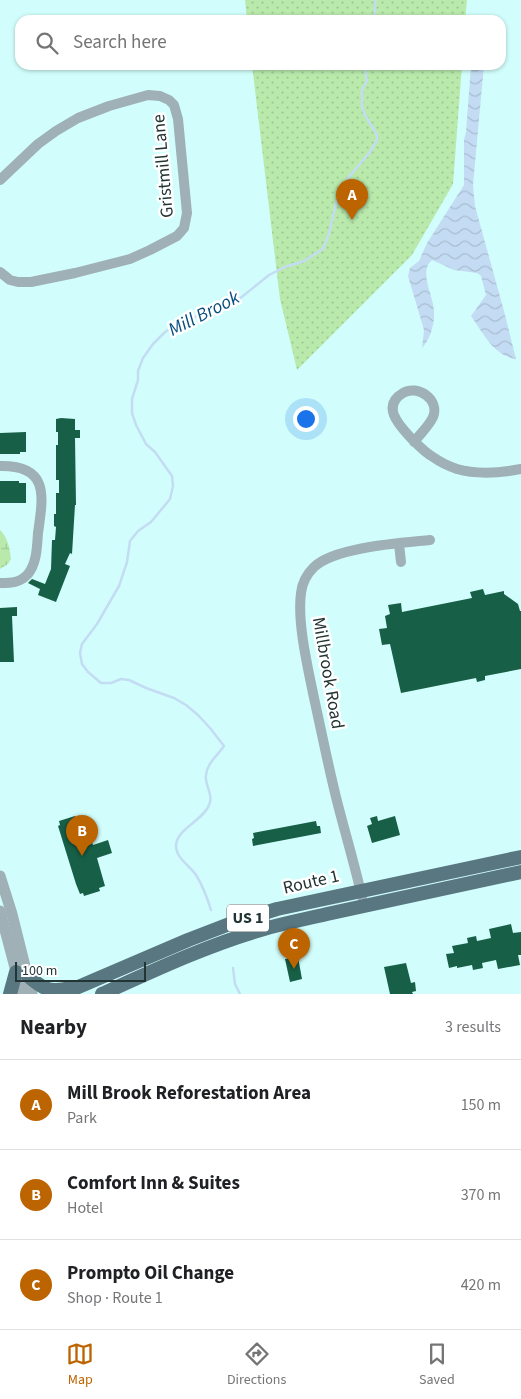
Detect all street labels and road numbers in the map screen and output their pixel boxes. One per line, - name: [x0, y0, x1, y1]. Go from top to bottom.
- street label: Gristmill Lane: [146, 113, 180, 219]
- street label: Millbrook Road: [306, 615, 350, 731]
- street label: Route 1: [280, 863, 342, 901]
- road number: US 1: [227, 904, 269, 931]

